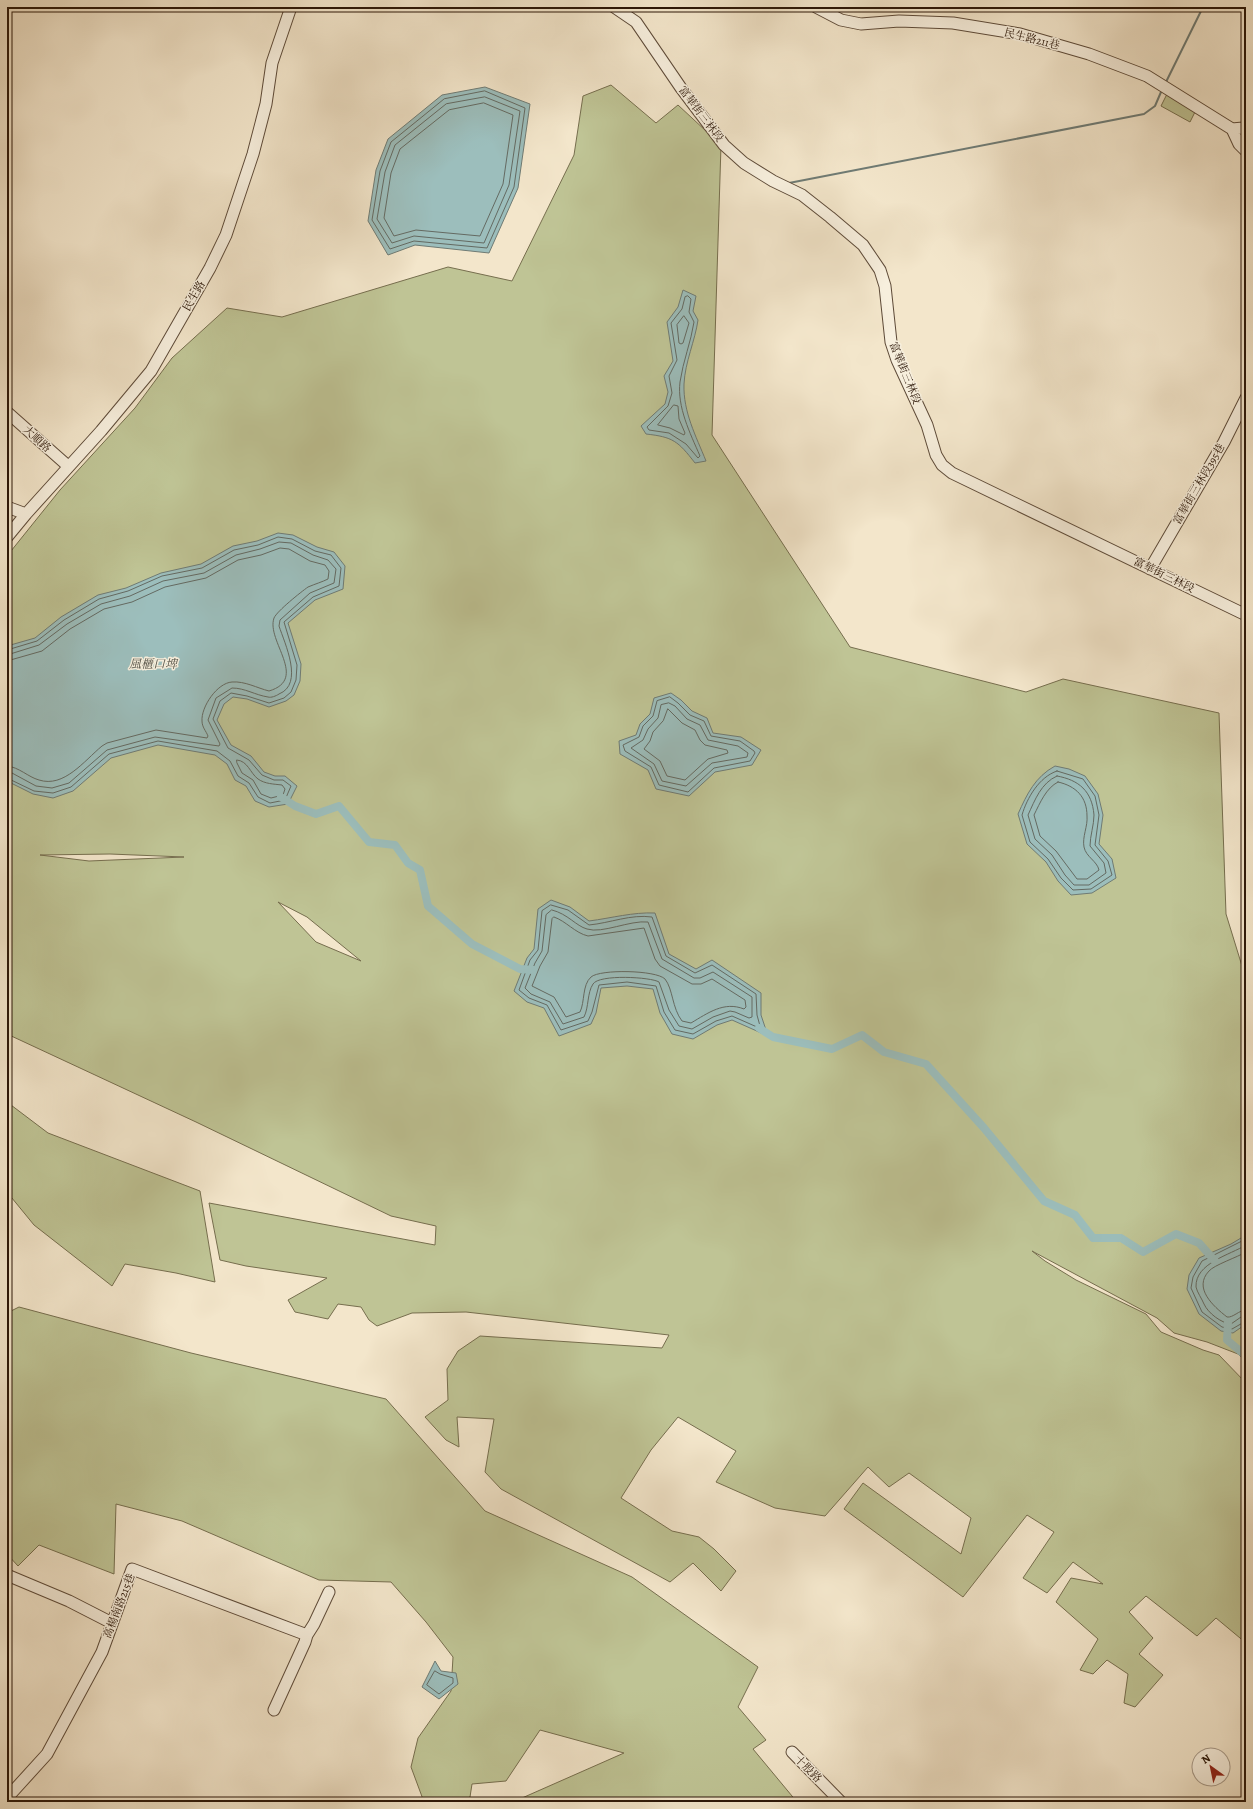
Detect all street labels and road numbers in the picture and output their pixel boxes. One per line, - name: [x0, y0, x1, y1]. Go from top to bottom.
- street label: 民生路211巷: [1003, 25, 1061, 53]
- street label: 富華街三林段: [675, 83, 727, 145]
- street label: 民生路: [179, 278, 209, 314]
- street label: 富華街三林段: [886, 340, 924, 406]
- street label: 大順路: [20, 422, 54, 456]
- street label: 富華街三林段395巷: [1170, 441, 1228, 527]
- street label: 富華街三林段: [1131, 554, 1197, 596]
- street label: 高楊南路215巷: [100, 1571, 138, 1641]
- street label: 十股路: [791, 1752, 825, 1786]

